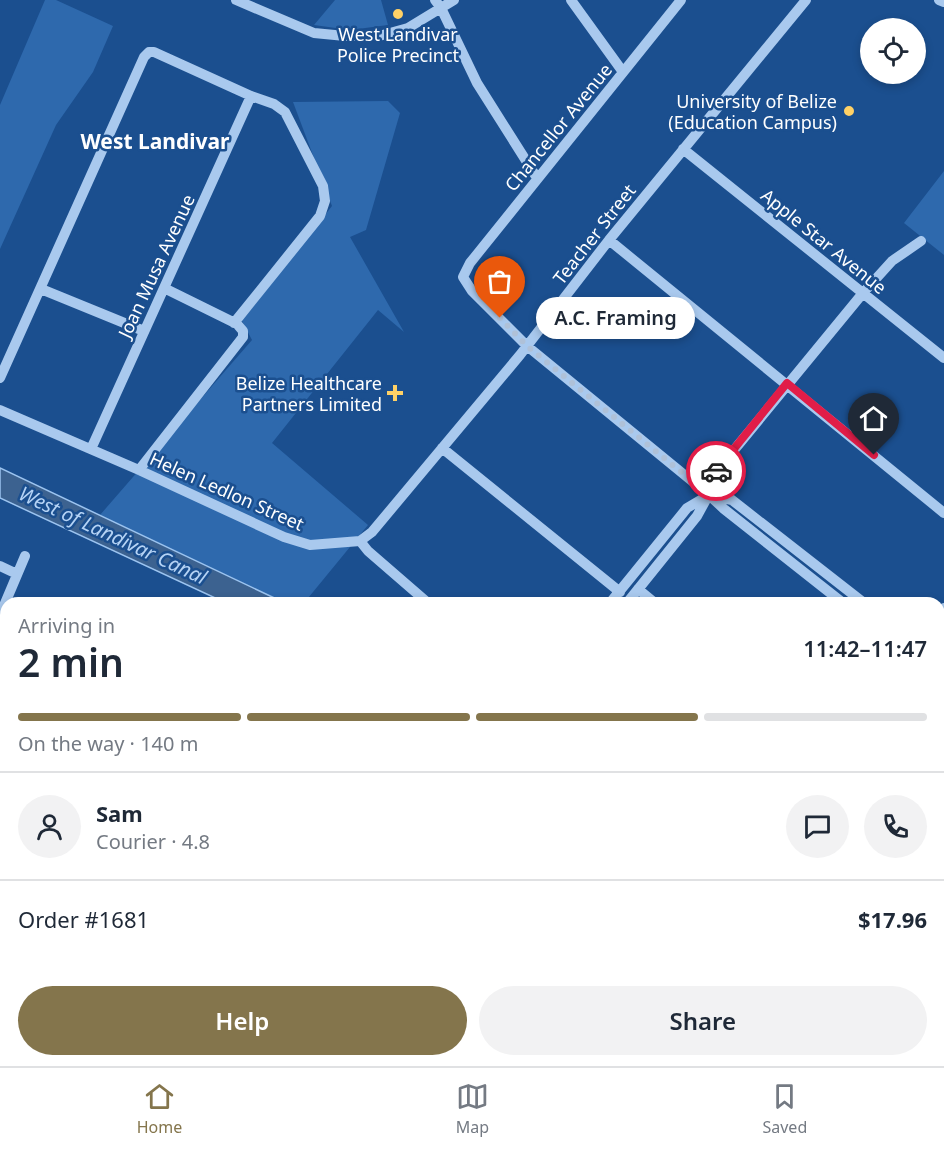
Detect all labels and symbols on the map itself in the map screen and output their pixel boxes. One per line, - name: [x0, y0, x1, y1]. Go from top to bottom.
- marker: West Landivar Police Precinct: [391, 7, 405, 21]
- place label: West Landivar Police Precinct: [337, 22, 460, 67]
- street label: Chancellor Avenue: [499, 58, 617, 196]
- place label: University of Belize (Education Campus): [668, 89, 837, 134]
- marker: University of Belize (Education Campus): [842, 104, 856, 118]
- district label: West Landivar: [80, 127, 230, 155]
- street label: Teacher Street: [547, 178, 641, 289]
- street label: Apple Star Avenue: [756, 183, 892, 299]
- street label: Joan Musa Avenue: [111, 190, 200, 343]
- pin: [474, 256, 525, 318]
- callout: A.C. Framing: [536, 297, 695, 339]
- place label: Belize Healthcare Partners Limited: [236, 371, 382, 416]
- marker: Belize Healthcare Partners Limited: [386, 384, 404, 402]
- pin: [848, 393, 899, 455]
- courier: [686, 441, 746, 501]
- street label: Helen Ledlon Street: [146, 446, 308, 536]
- water label: West of Landivar Canal: [15, 480, 212, 591]

